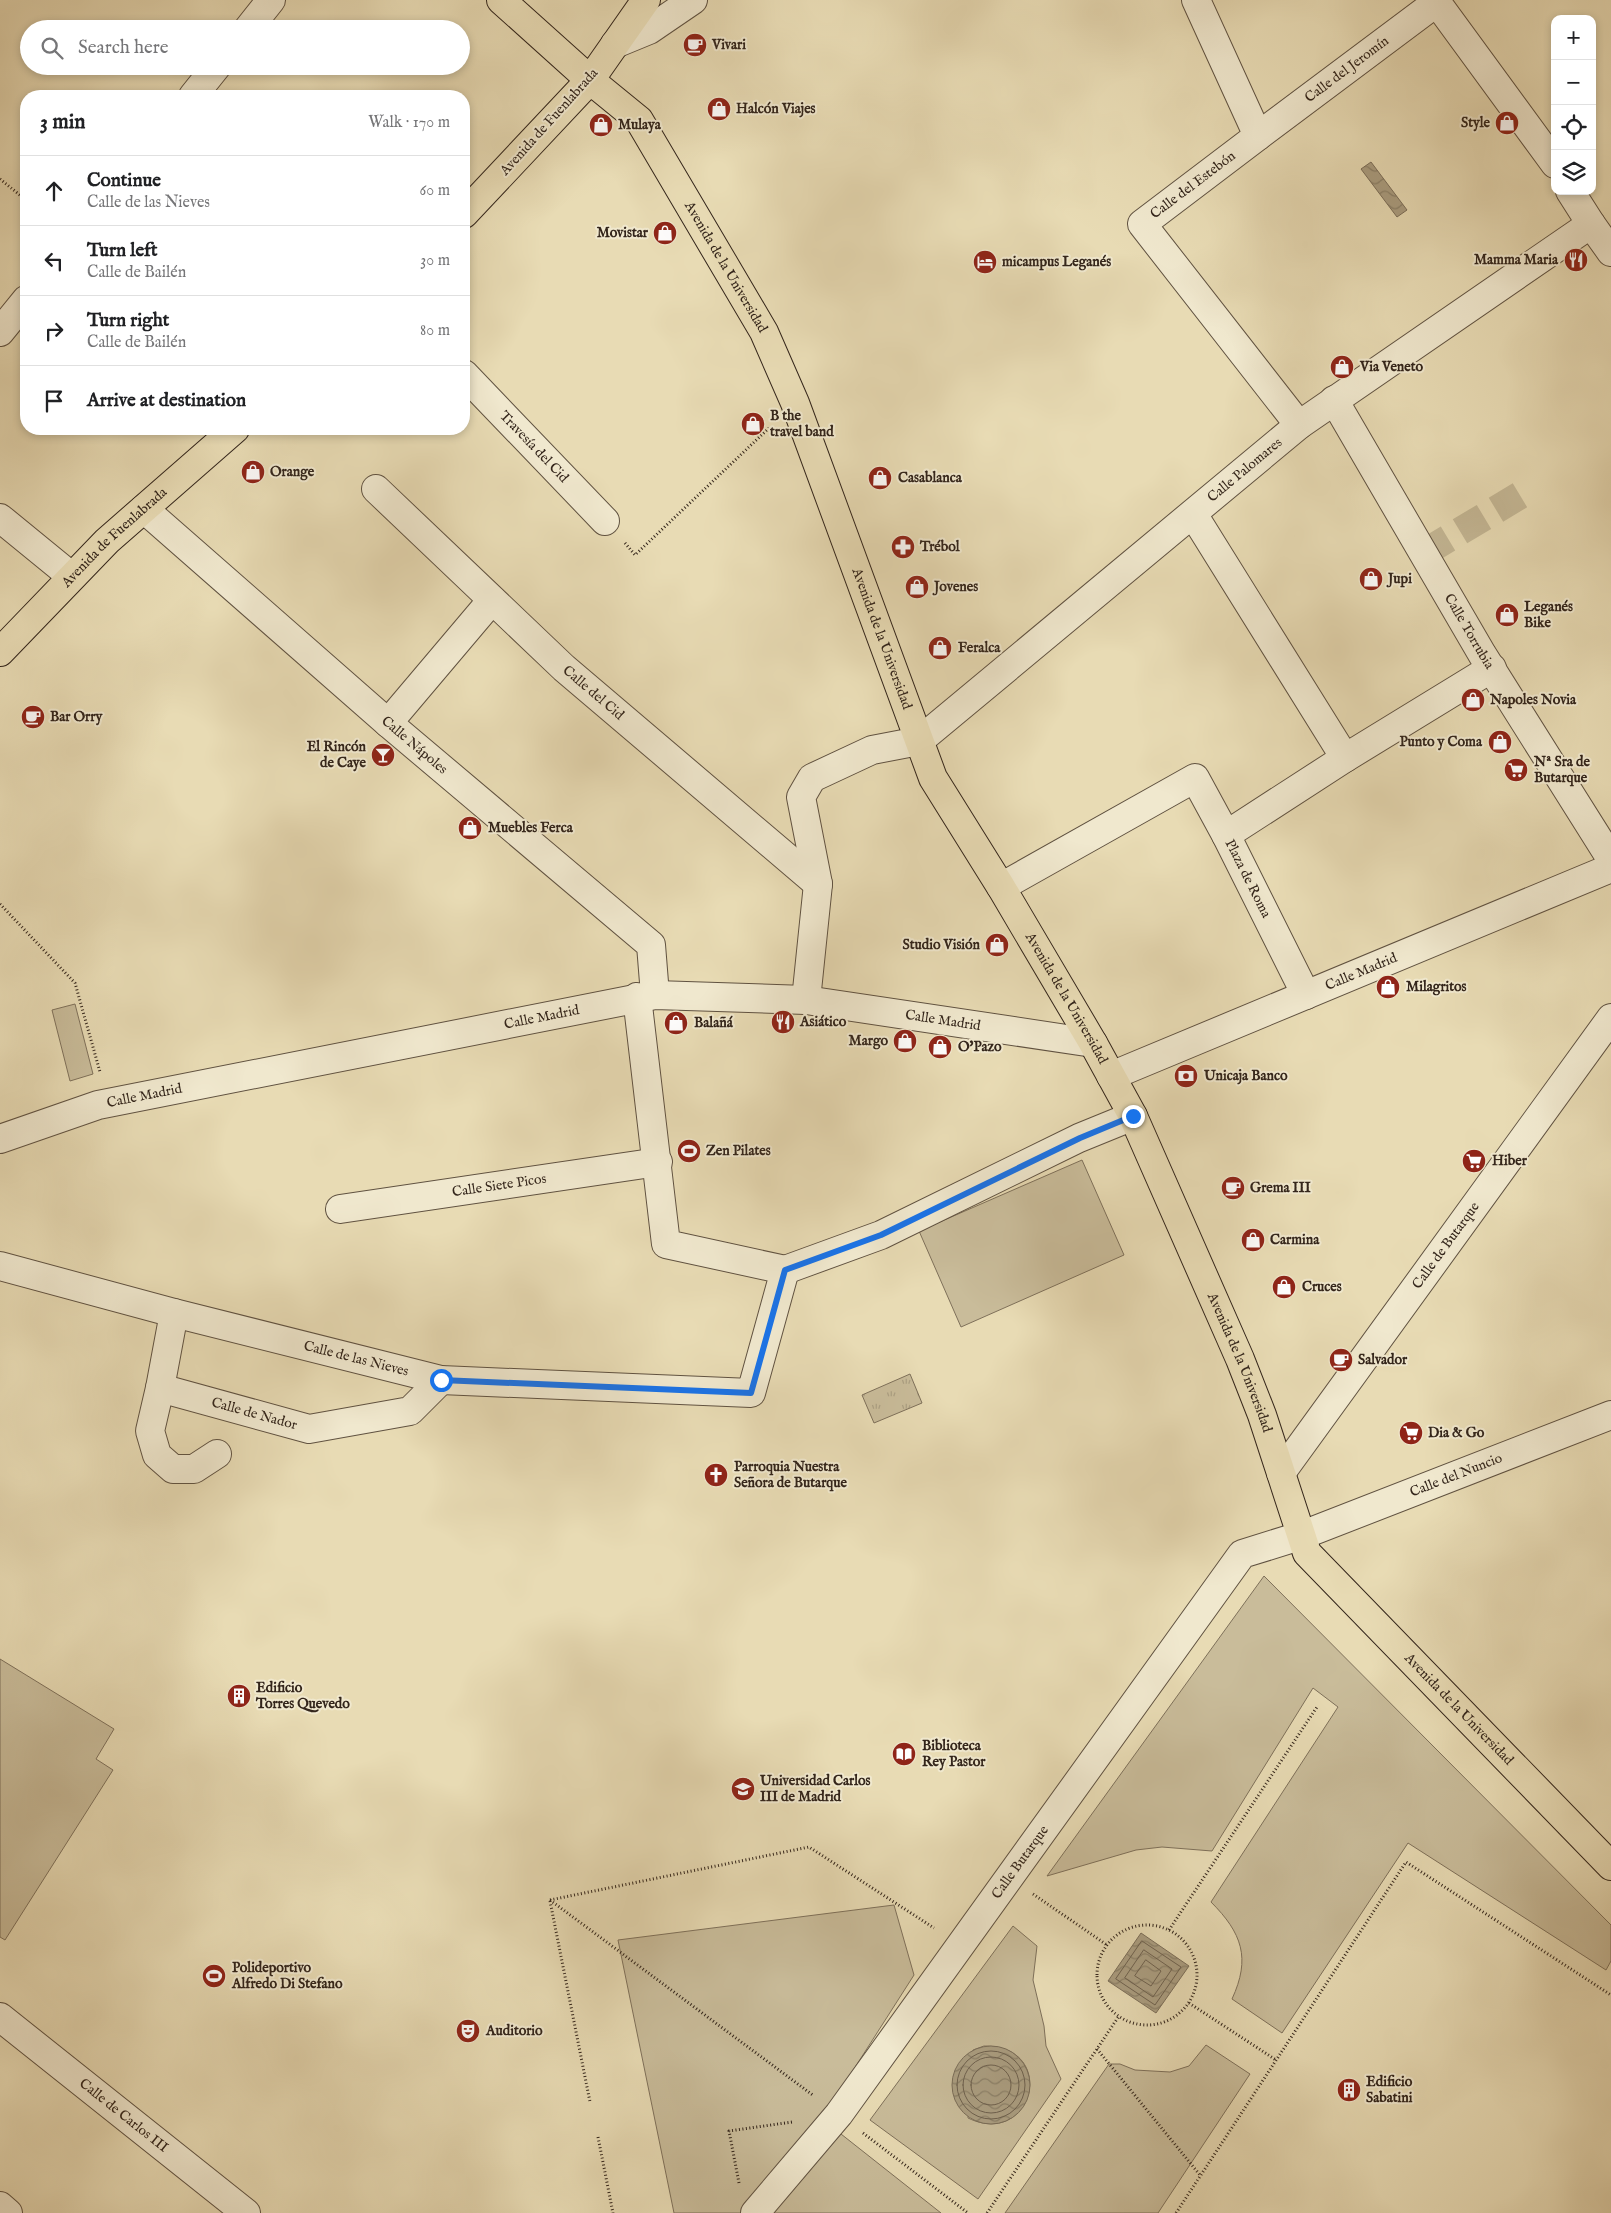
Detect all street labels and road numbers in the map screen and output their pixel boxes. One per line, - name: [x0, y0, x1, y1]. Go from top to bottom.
- street label: Calle del Jeromín: [1301, 32, 1393, 107]
- street label: Avenida de Fuenlabrada: [495, 64, 603, 180]
- street label: Calle del Estebón: [1147, 147, 1240, 223]
- street label: Avenida de la Universidad: [680, 197, 772, 337]
- street label: Travesía del Cid: [495, 407, 573, 487]
- street label: Calle Palomares: [1204, 434, 1286, 506]
- street label: Avenida de Fuenlabrada: [57, 483, 172, 592]
- street label: Avenida de la Universidad: [847, 565, 916, 712]
- street label: Calle Torrubia: [1440, 591, 1499, 673]
- street label: Calle del Cid: [559, 662, 628, 724]
- street label: Calle Nápoles: [377, 712, 451, 778]
- street label: Plaza de Roma: [1221, 836, 1275, 922]
- street label: Avenida de la Universidad: [1020, 928, 1112, 1068]
- street label: Calle Madrid: [1323, 949, 1400, 995]
- street label: Calle Madrid: [503, 1001, 581, 1034]
- street label: Calle Madrid: [904, 1006, 982, 1035]
- street label: Calle Madrid: [105, 1080, 184, 1112]
- street label: Calle Siete Picos: [451, 1170, 548, 1201]
- street label: Calle de Butarque: [1408, 1198, 1484, 1293]
- street label: Avenida de la Universidad: [1203, 1289, 1276, 1435]
- street label: Calle de las Nieves: [302, 1337, 411, 1381]
- street label: Calle de Nador: [209, 1394, 299, 1434]
- street label: Calle del Nuncio: [1407, 1449, 1505, 1501]
- street label: Avenida de la Universidad: [1400, 1649, 1518, 1770]
- street label: Calle Butarque: [988, 1821, 1053, 1903]
- street label: Calle de Carlos III: [75, 2075, 172, 2156]

